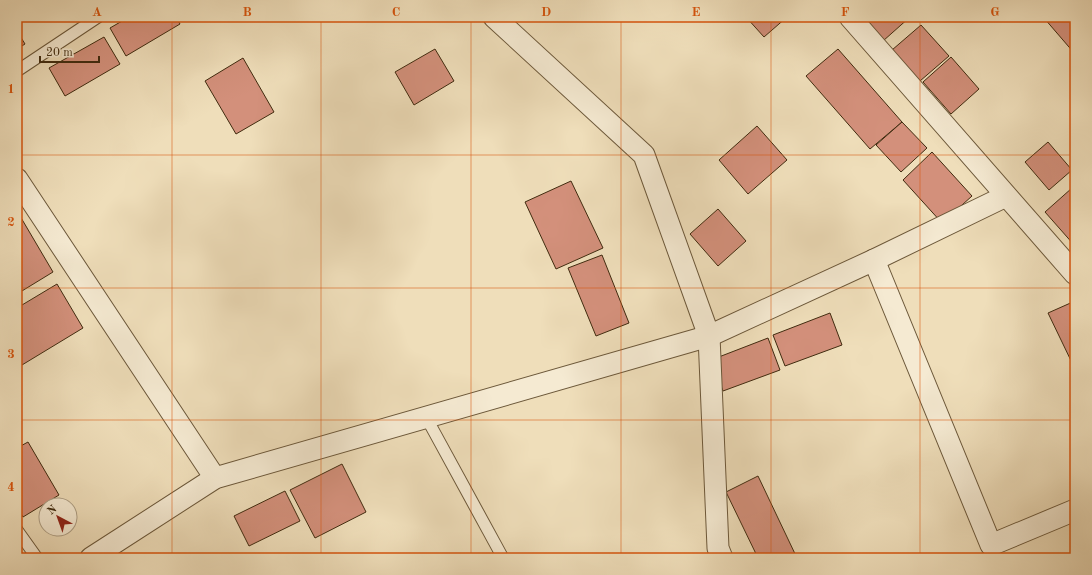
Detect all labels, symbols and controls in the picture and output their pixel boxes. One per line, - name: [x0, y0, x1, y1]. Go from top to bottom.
- text: A: [92, 6, 102, 19]
- text: B: [242, 6, 252, 19]
- text: C: [392, 6, 400, 19]
- text: D: [541, 6, 551, 19]
- text: E: [692, 6, 701, 19]
- text: F: [841, 6, 850, 19]
- text: G: [990, 6, 1000, 19]
- scale bar: [40, 38, 99, 64]
- text: 20 m: [46, 47, 73, 59]
- text: 1: [7, 83, 15, 96]
- text: 2: [7, 216, 15, 229]
- text: 3: [7, 348, 15, 361]
- text: 4: [7, 481, 15, 494]
- north arrow: [38, 497, 78, 537]
- text: N: [46, 503, 60, 517]

